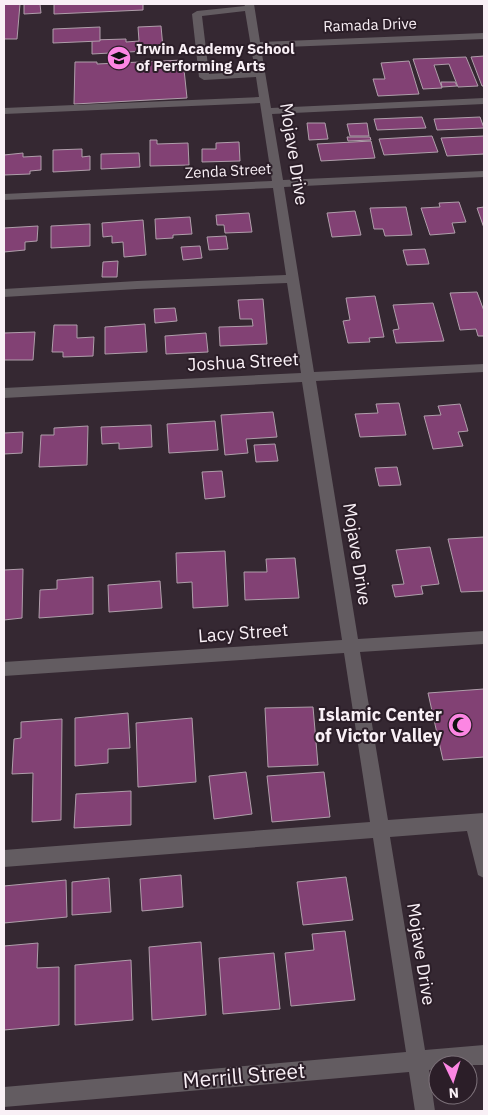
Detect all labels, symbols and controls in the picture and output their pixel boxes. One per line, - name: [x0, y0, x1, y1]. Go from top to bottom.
- street label: Ramada Drive: [323, 13, 417, 36]
- place label: Irwin Academy School of Performing Arts: [136, 39, 295, 75]
- school or university icon: Irwin Academy School of Performing Arts: [106, 45, 132, 71]
- street label: Mojave Drive: [275, 101, 314, 207]
- street label: Zenda Street: [184, 159, 272, 182]
- street label: Joshua Street: [187, 347, 299, 376]
- street label: Mojave Drive: [338, 501, 377, 607]
- street label: Lacy Street: [197, 618, 289, 647]
- place label: Islamic Center of Victor Valley: [315, 703, 442, 747]
- mosque icon: Islamic Center of Victor Valley: [447, 712, 473, 738]
- street label: Mojave Drive: [402, 901, 441, 1007]
- north arrow: [428, 1055, 478, 1105]
- street label: Merrill Street: [181, 1056, 306, 1094]
- text: N: [448, 1084, 460, 1102]

